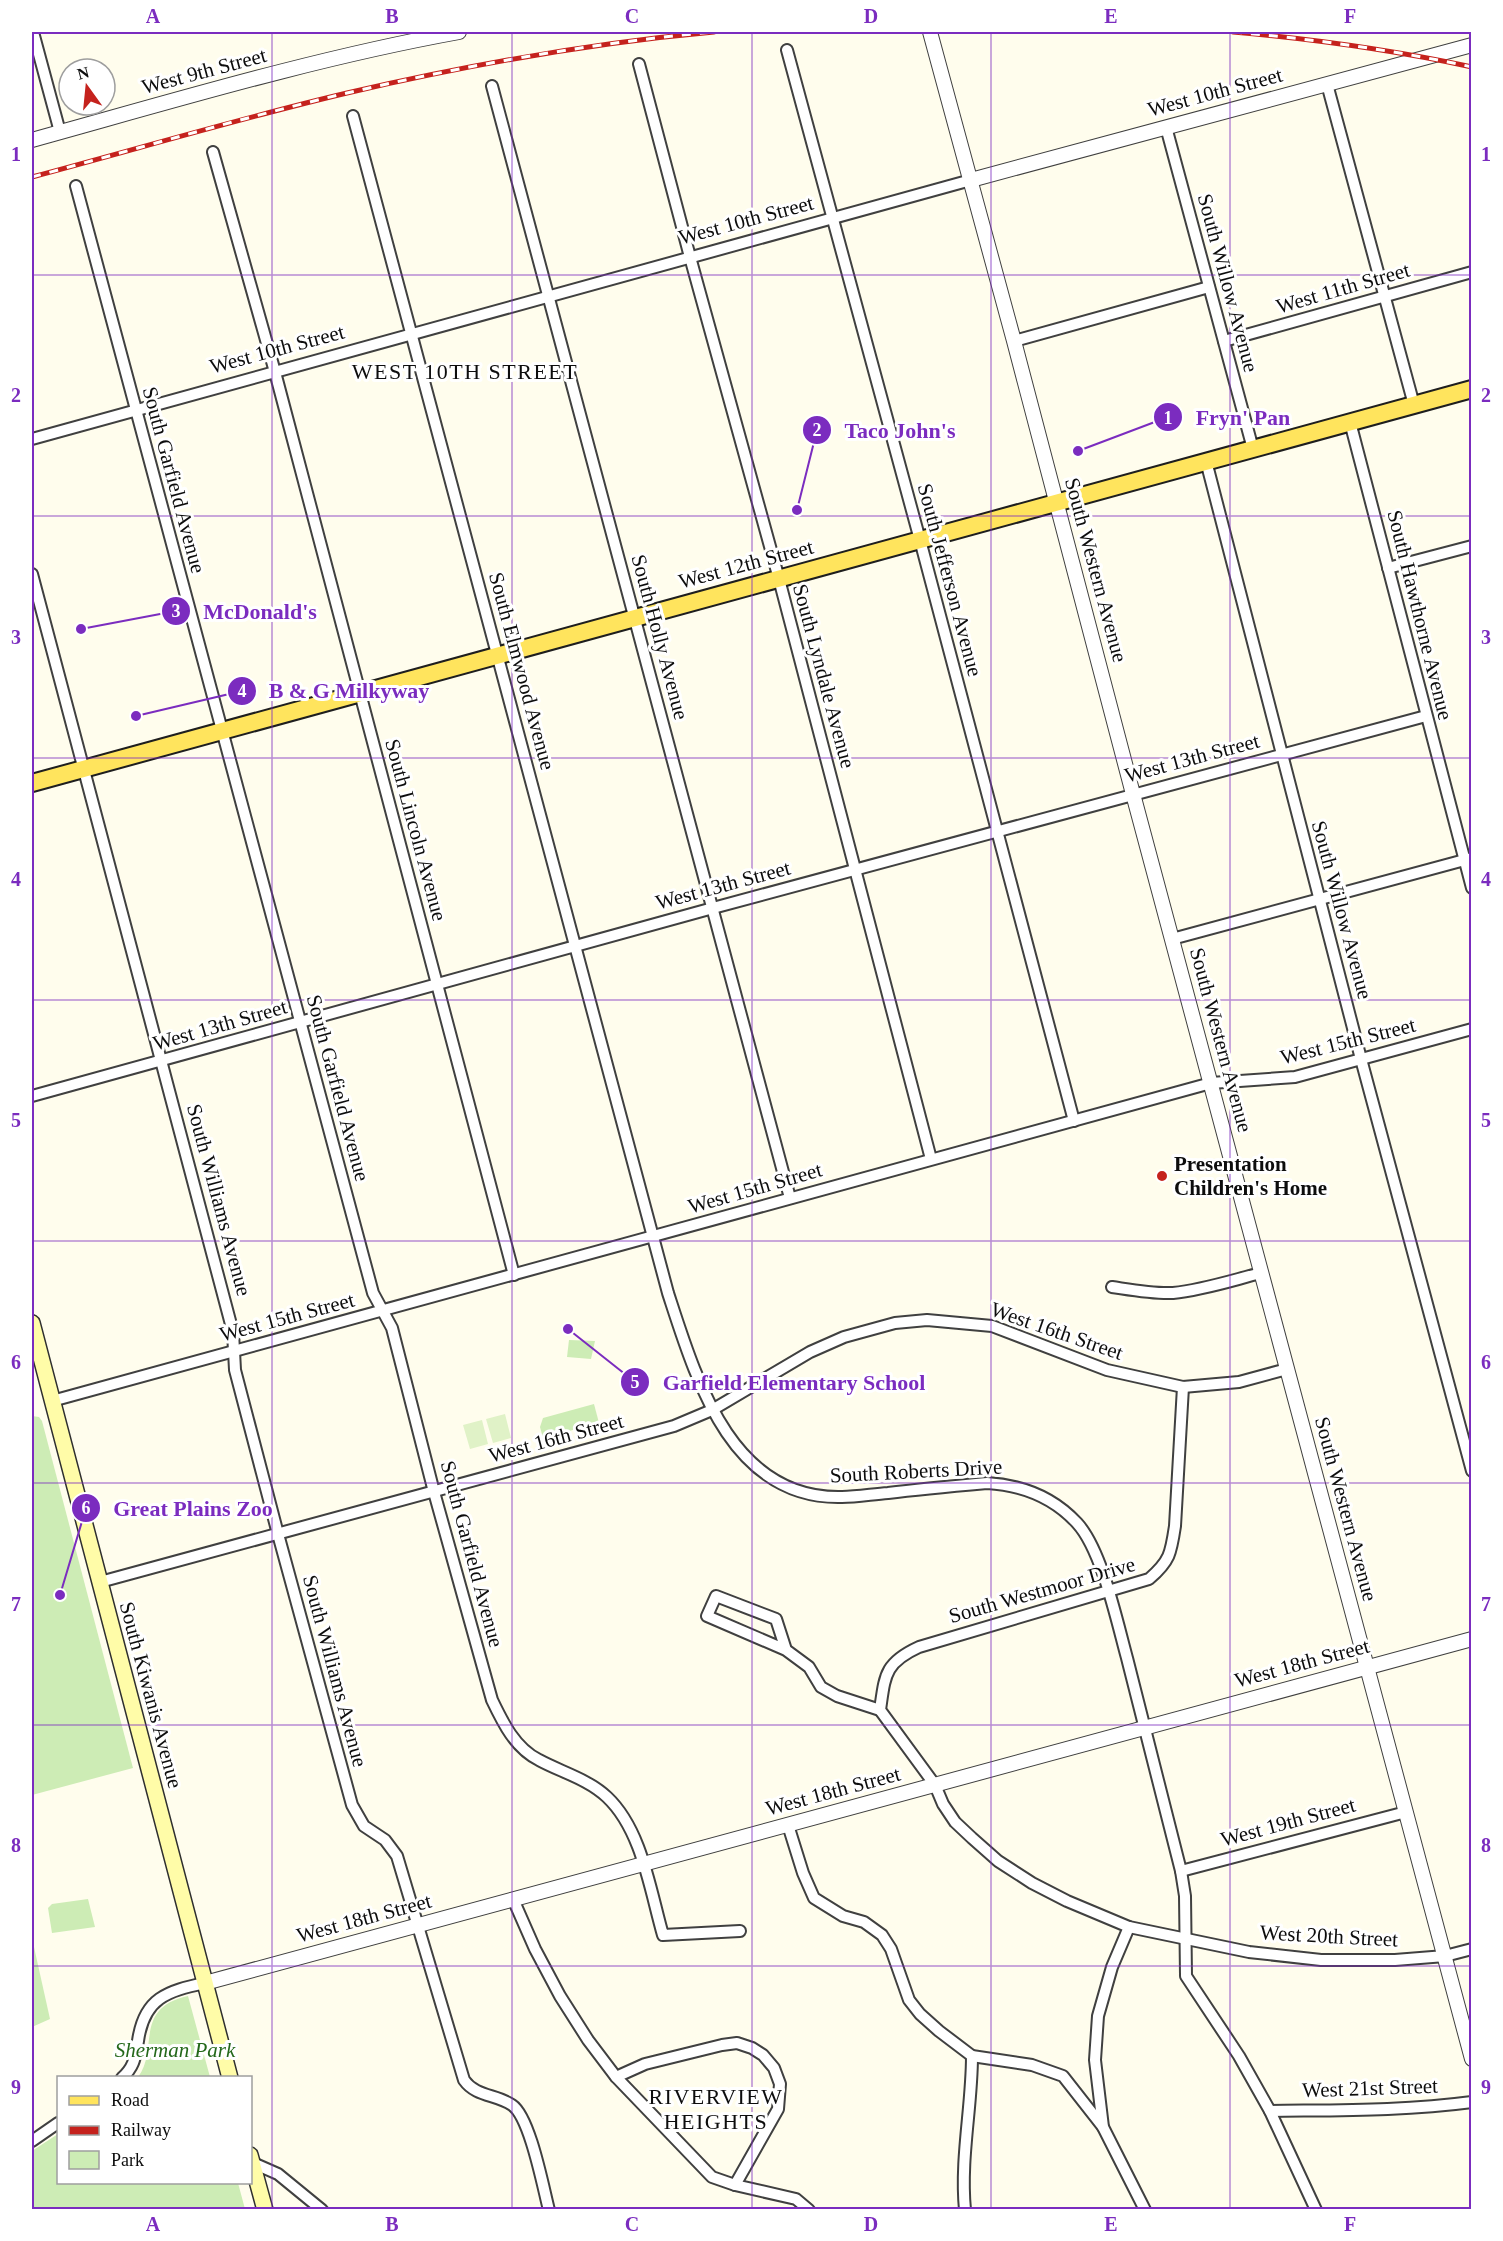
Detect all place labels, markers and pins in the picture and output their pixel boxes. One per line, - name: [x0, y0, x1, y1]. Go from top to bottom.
- callout: Fryn' Pan: [1153, 397, 1302, 437]
- callout: Taco John's: [802, 410, 968, 450]
- callout: McDonald's: [161, 591, 329, 631]
- callout: B & G Milkyway: [227, 671, 442, 711]
- place label: Presentation Children's Home: [1174, 1152, 1327, 1200]
- marker: Presentation Children's Home: [1155, 1169, 1169, 1183]
- callout: Garfield Elementary School: [620, 1362, 937, 1402]
- callout: Great Plains Zoo: [71, 1488, 285, 1528]

